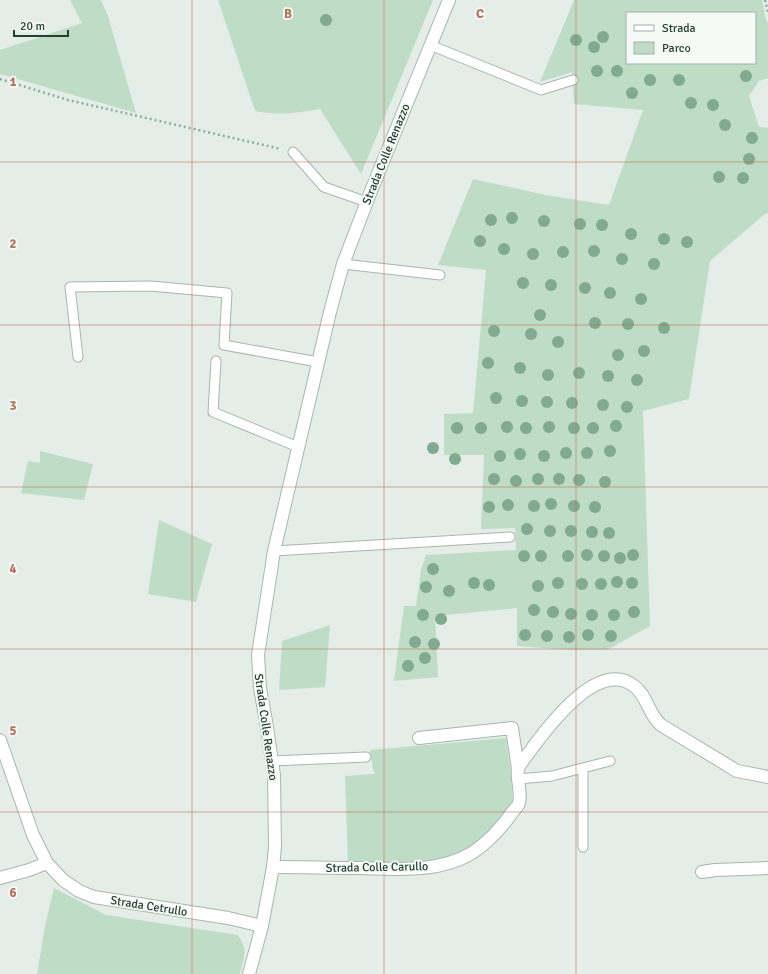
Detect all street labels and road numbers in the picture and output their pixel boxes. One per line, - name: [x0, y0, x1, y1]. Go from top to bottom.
- street label: Strada Colle Renazzo: [359, 101, 414, 207]
- street label: Strada Colle Renazzo: [251, 673, 280, 781]
- street label: Strada Colle Carullo: [326, 859, 428, 876]
- street label: Strada Cetrullo: [109, 893, 188, 920]

